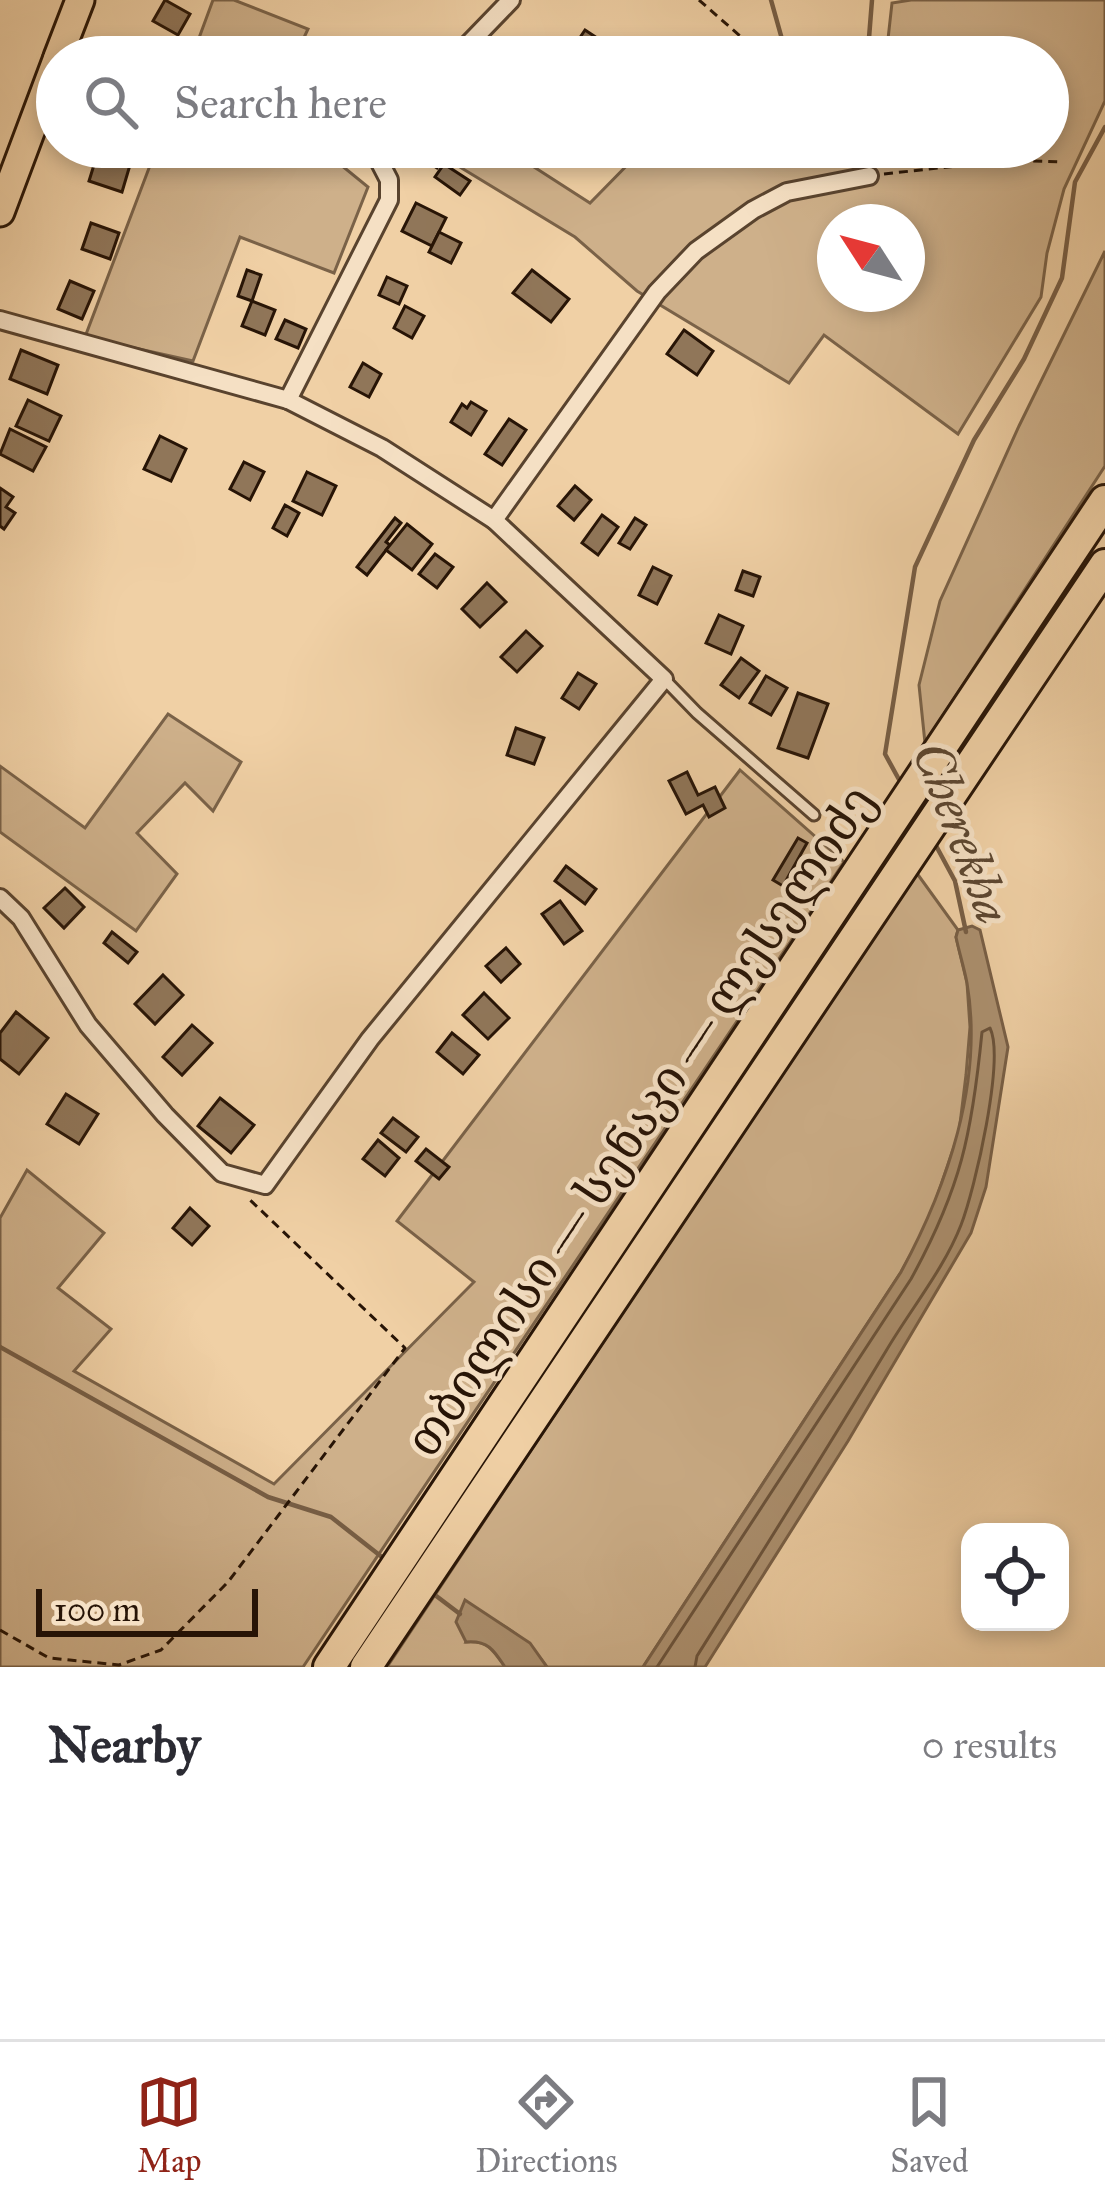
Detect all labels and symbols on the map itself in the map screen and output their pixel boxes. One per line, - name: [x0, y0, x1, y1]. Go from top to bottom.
- north arrow: [817, 204, 925, 312]
- water label: Cherekha: [899, 733, 1025, 932]
- street label: თბილისი — სენაკი — ლესელიძე: [393, 773, 888, 1467]
- scale bar: [36, 1583, 258, 1636]

